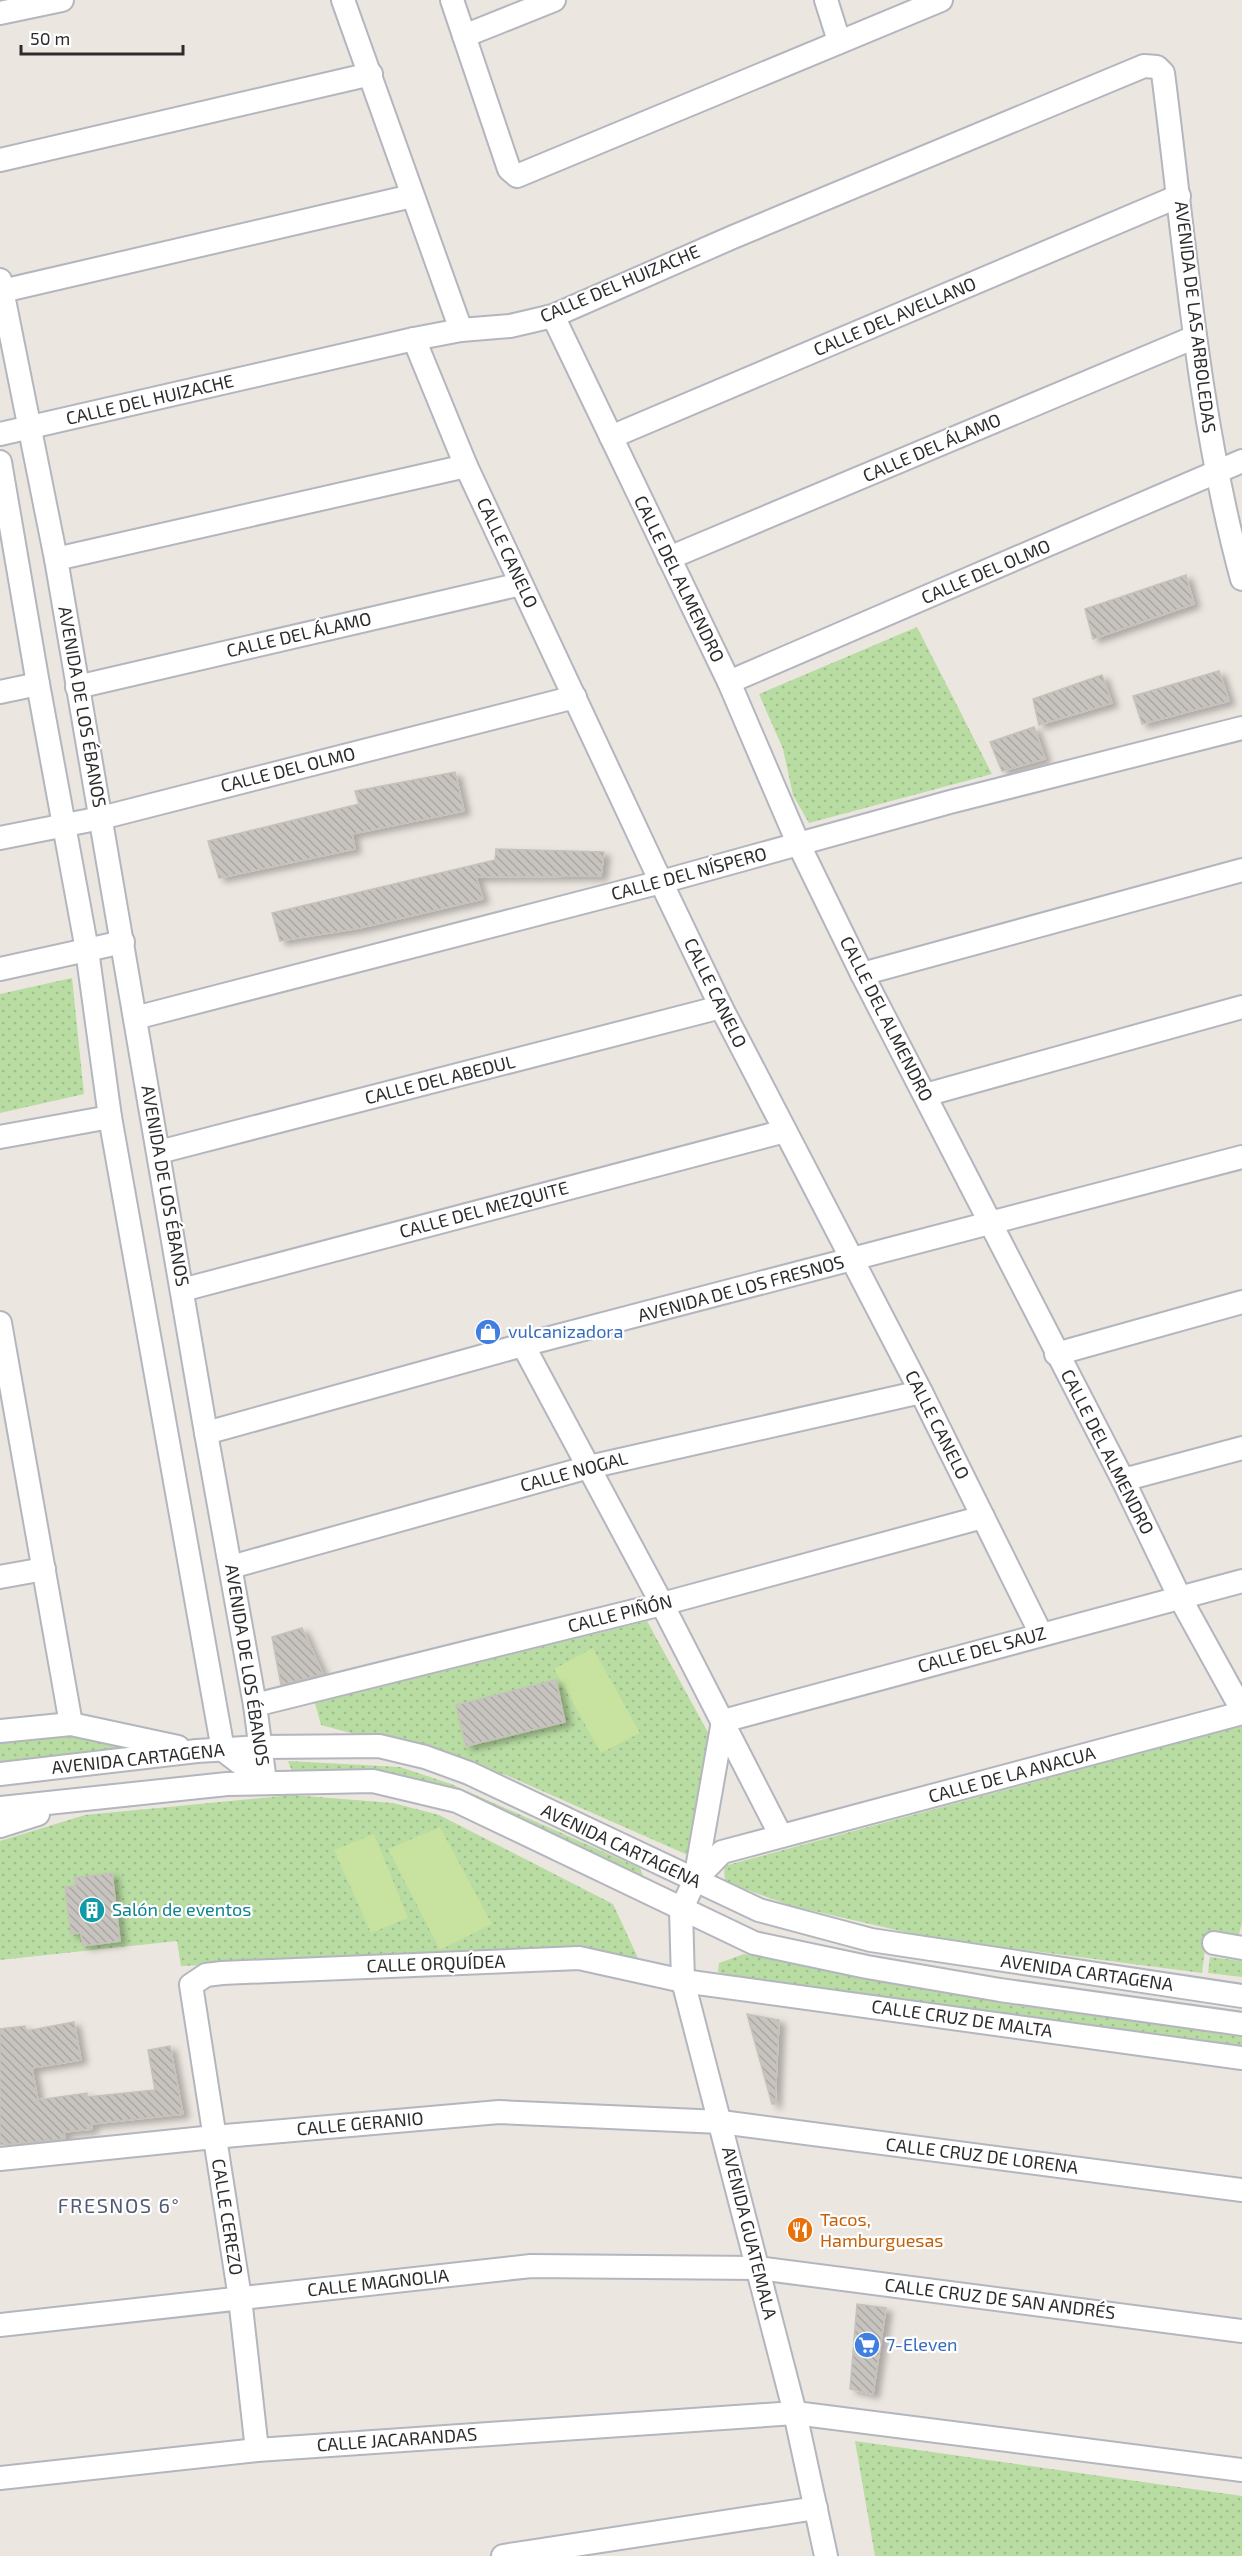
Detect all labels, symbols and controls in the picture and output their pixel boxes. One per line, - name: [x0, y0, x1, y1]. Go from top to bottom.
- scale bar: [21, 18, 183, 56]
- text: 50 m: [30, 27, 70, 49]
- street label: AVENIDA DE LAS ARBOLEDAS: [1171, 199, 1221, 434]
- street label: CALLE DEL HUIZACHE: [536, 239, 703, 327]
- street label: CALLE DEL AVELLANO: [810, 272, 979, 360]
- street label: CALLE DEL HUIZACHE: [64, 369, 236, 429]
- street label: CALLE DEL ÁLAMO: [859, 408, 1004, 486]
- street label: CALLE DEL ALMENDRO: [630, 492, 730, 665]
- street label: CALLE CANELO: [473, 494, 543, 611]
- street label: CALLE DEL OLMO: [918, 534, 1053, 608]
- street label: AVENIDA DE LOS ÉBANOS: [54, 604, 112, 809]
- street label: CALLE DEL ÁLAMO: [224, 607, 373, 661]
- street label: CALLE DEL OLMO: [218, 742, 357, 796]
- street label: CALLE DEL NÍSPERO: [608, 842, 769, 904]
- street label: CALLE DEL ALMENDRO: [836, 932, 938, 1105]
- street label: CALLE CANELO: [680, 934, 752, 1051]
- street label: CALLE DEL ABEDUL: [362, 1050, 517, 1108]
- street label: AVENIDA DE LOS ÉBANOS: [137, 1083, 195, 1288]
- street label: CALLE DEL MEZQUITE: [397, 1176, 571, 1242]
- street label: AVENIDA DE LOS FRESNOS: [635, 1250, 846, 1326]
- shop icon: vulcanizadora: [473, 1317, 503, 1347]
- place label: vulcanizadora: [508, 1320, 623, 1342]
- street label: CALLE DEL ALMENDRO: [1057, 1365, 1159, 1538]
- street label: CALLE CANELO: [901, 1366, 975, 1483]
- street label: CALLE NOGAL: [518, 1446, 630, 1496]
- street label: AVENIDA DE LOS ÉBANOS: [221, 1562, 275, 1767]
- street label: CALLE PIÑÓN: [565, 1589, 674, 1637]
- street label: CALLE DEL SAUZ: [915, 1621, 1049, 1677]
- street label: AVENIDA CARTAGENA: [50, 1738, 226, 1778]
- street label: CALLE DE LA ANACUA: [926, 1741, 1098, 1807]
- street label: AVENIDA CARTAGENA: [538, 1798, 706, 1892]
- building icon: Salón de eventos: [77, 1895, 107, 1925]
- place label: Salón de eventos: [112, 1898, 251, 1920]
- street label: AVENIDA CARTAGENA: [1000, 1949, 1176, 1995]
- street label: CALLE ORQUÍDEA: [366, 1950, 507, 1976]
- street label: CALLE CRUZ DE MALTA: [870, 1994, 1055, 2042]
- street label: CALLE GERANIO: [296, 2107, 424, 2140]
- street label: CALLE CRUZ DE LORENA: [885, 2132, 1080, 2178]
- street label: AVENIDA GUATEMALA: [718, 2144, 782, 2322]
- street label: CALLE CEREZO: [208, 2157, 248, 2277]
- district label: FRESNOS 6°: [58, 2193, 180, 2217]
- place label: Tacos, Hamburguesas: [820, 2208, 943, 2251]
- restaurant icon: Tacos, Hamburguesas: [785, 2215, 815, 2245]
- street label: CALLE MAGNOLIA: [306, 2264, 451, 2300]
- street label: CALLE CRUZ DE SAN ANDRÉS: [883, 2273, 1117, 2323]
- supermarket icon: 7-Eleven: [852, 2330, 882, 2360]
- place label: 7-Eleven: [886, 2333, 958, 2355]
- street label: CALLE JACARANDAS: [316, 2422, 478, 2456]

